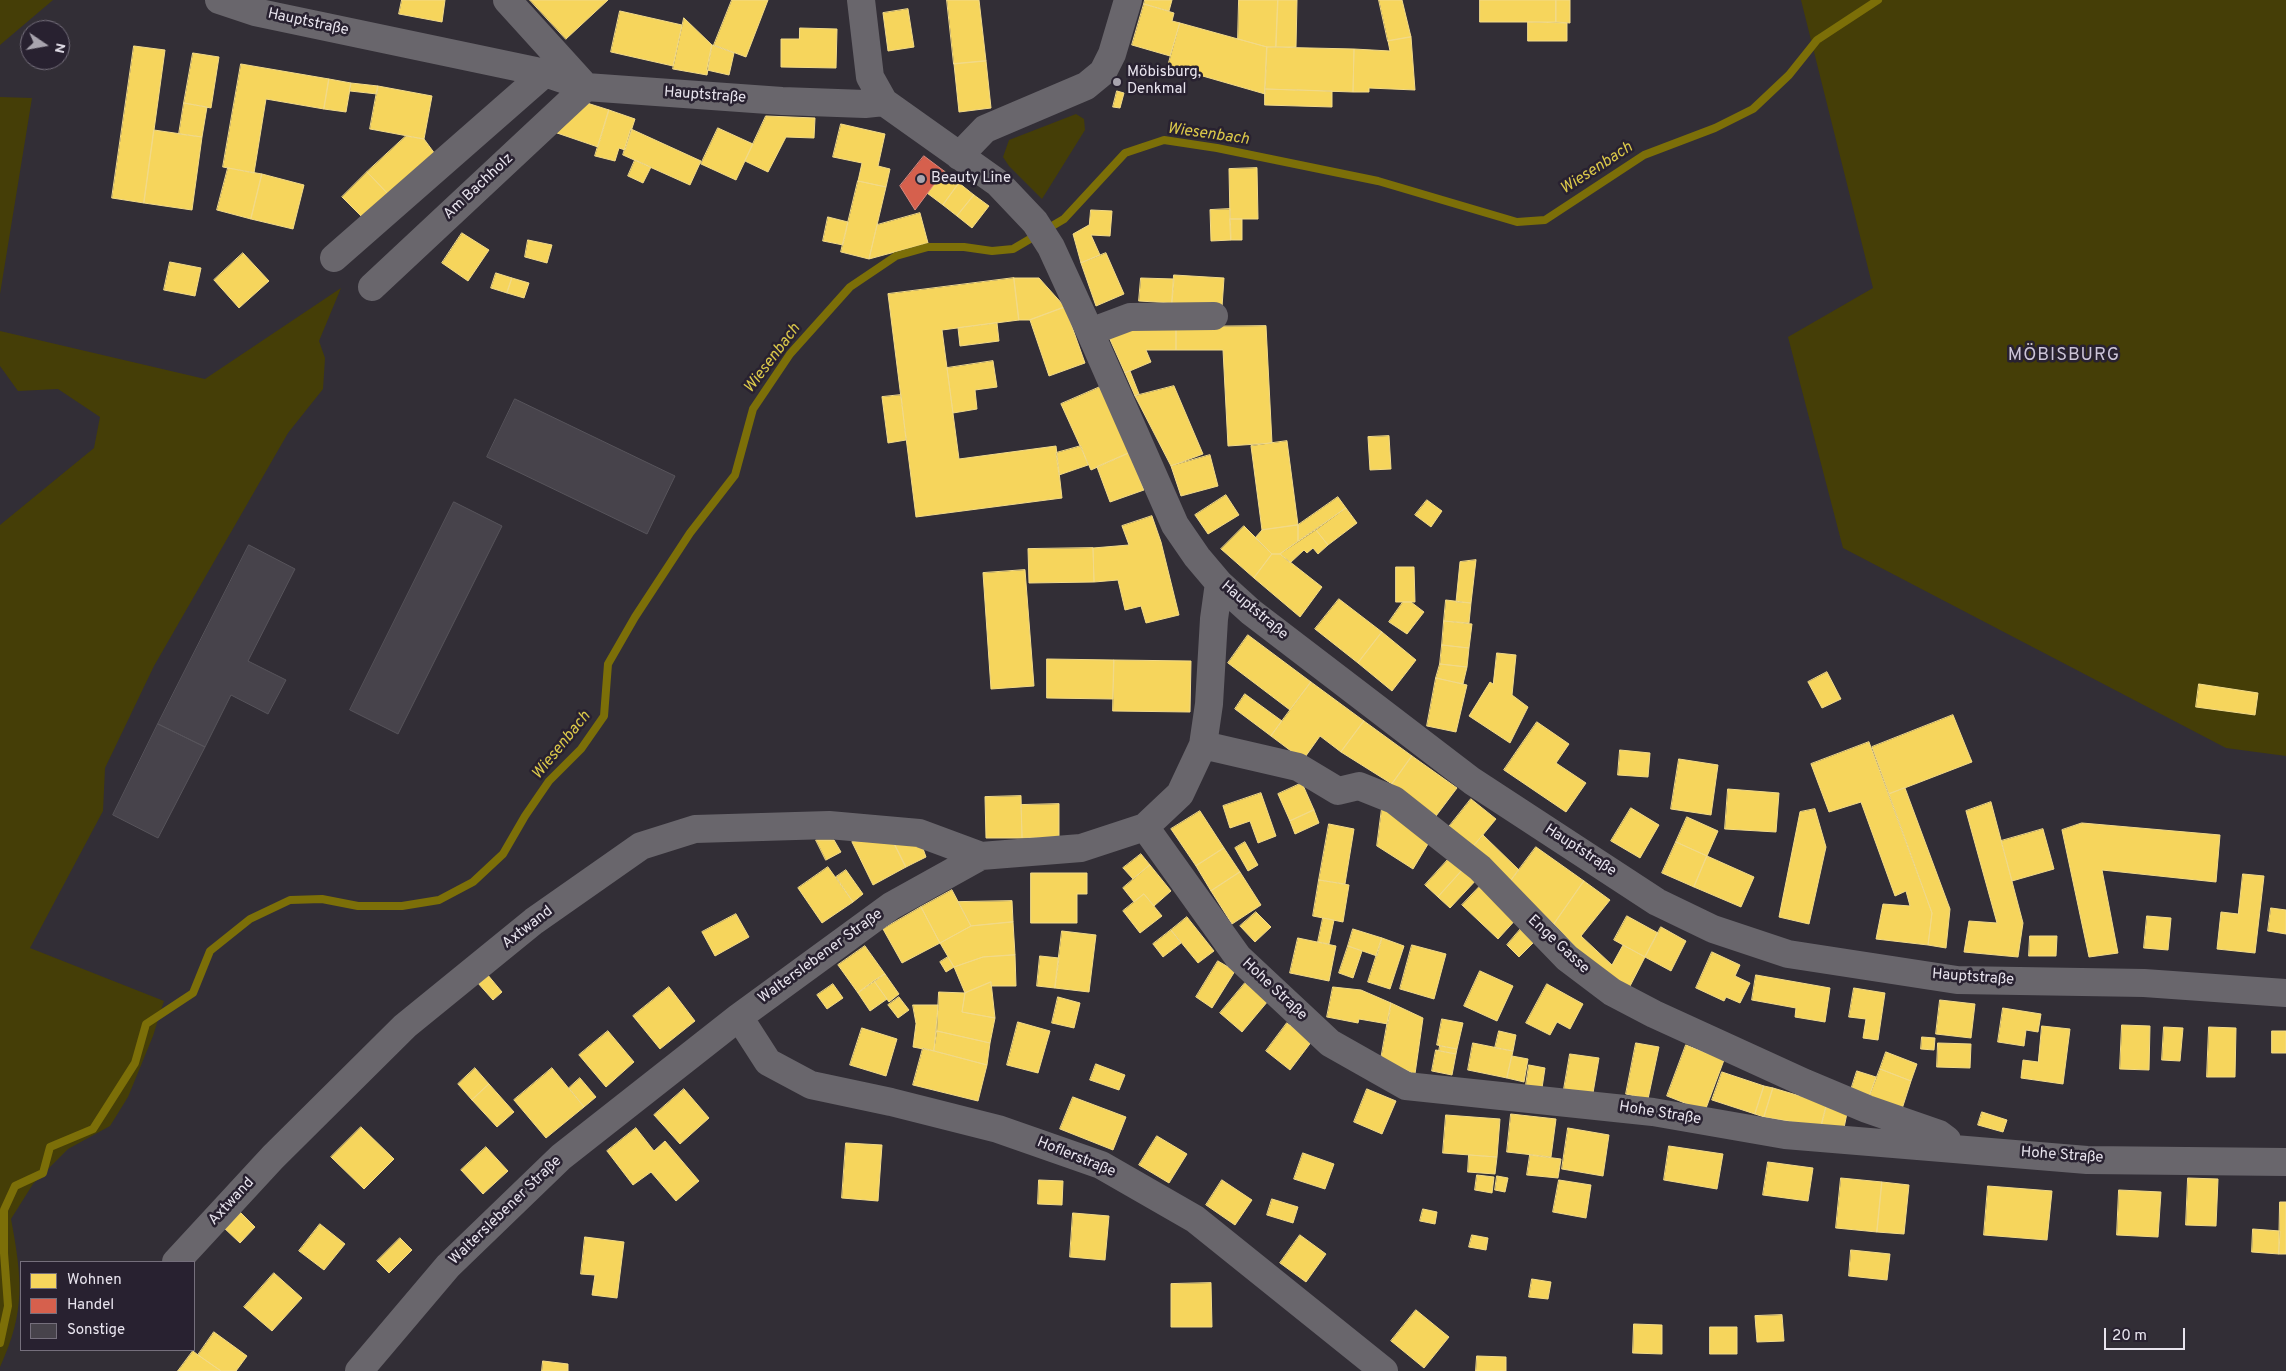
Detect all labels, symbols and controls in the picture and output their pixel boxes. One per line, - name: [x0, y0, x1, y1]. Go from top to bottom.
- street label: Hauptstraße: [266, 6, 350, 40]
- north arrow: [20, 20, 70, 70]
- text: N: [50, 41, 69, 55]
- place label: Möbisburg, Denkmal: [1127, 64, 1201, 99]
- marker: Möbisburg, Denkmal: [1111, 76, 1123, 88]
- street label: Hauptstraße: [663, 84, 747, 108]
- water label: Wiesenbach: [1166, 120, 1250, 150]
- water label: Wiesenbach: [1557, 139, 1637, 199]
- street label: Am Bachholz: [440, 150, 518, 224]
- place label: Beauty Line: [931, 170, 1011, 188]
- marker: Beauty Line: [915, 173, 927, 185]
- water label: Wiesenbach: [741, 320, 805, 398]
- district label: MÖBISBURG: [2007, 345, 2121, 367]
- street label: Hauptstraße: [1217, 578, 1291, 644]
- water label: Wiesenbach: [529, 708, 595, 784]
- street label: Hauptstraße: [1541, 821, 1619, 881]
- street label: Axtwand: [499, 903, 557, 953]
- street label: Walterslebener Straße: [755, 906, 887, 1008]
- street label: Enge Gasse: [1523, 912, 1593, 978]
- street label: Hohe Straße: [1238, 955, 1310, 1025]
- street label: Hauptstraße: [1931, 966, 2015, 990]
- street label: Hohe Straße: [1618, 1099, 1702, 1129]
- street label: Hoflerstraße: [1034, 1134, 1118, 1182]
- street label: Hohe Straße: [2020, 1144, 2104, 1168]
- street label: Walterslebener Straße: [446, 1153, 566, 1269]
- street label: Axtwand: [205, 1174, 259, 1230]
- legend: [20, 1261, 195, 1351]
- text: Wohnen: [67, 1271, 122, 1290]
- text: Handel: [67, 1296, 114, 1315]
- scale bar: [2106, 1318, 2187, 1350]
- text: Sonstige: [67, 1321, 125, 1340]
- text: 20 m: [2112, 1327, 2147, 1346]

